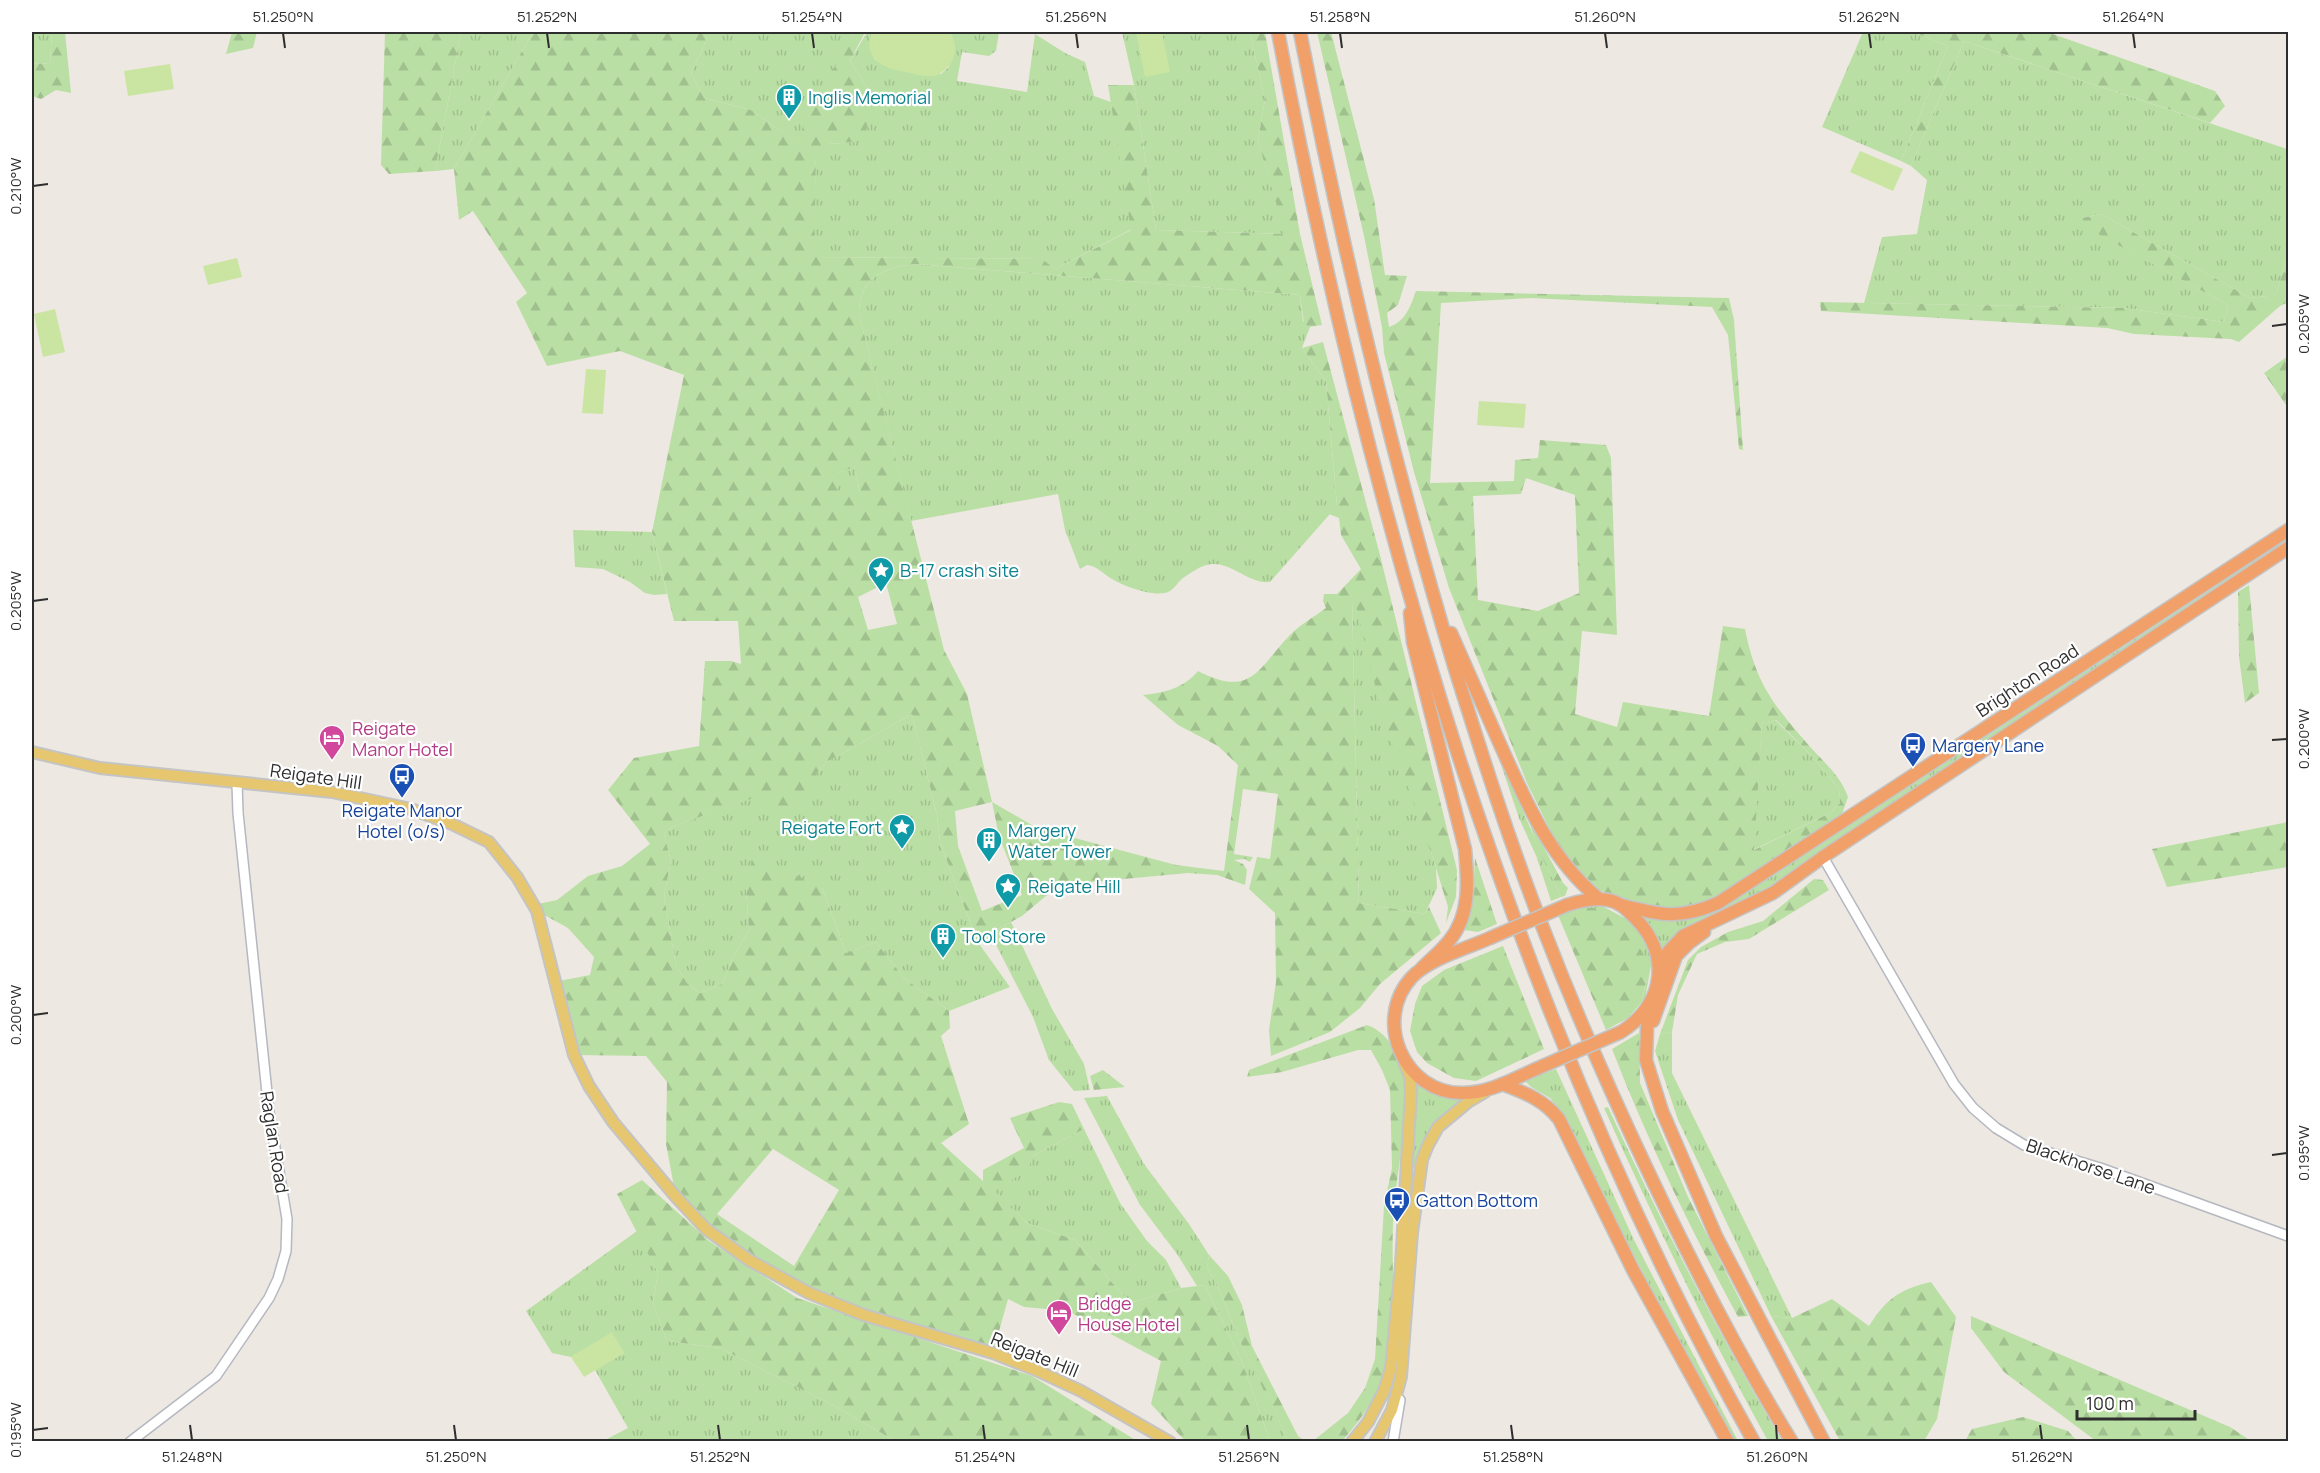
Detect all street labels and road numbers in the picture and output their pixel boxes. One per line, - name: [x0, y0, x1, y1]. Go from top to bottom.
- street label: Brighton Road: [1971, 638, 2083, 722]
- street label: Reigate Hill: [268, 758, 364, 794]
- street label: Raglan Road: [255, 1089, 295, 1195]
- street label: Blackhorse Lane: [2023, 1133, 2159, 1199]
- street label: Reigate Hill: [988, 1326, 1082, 1382]

